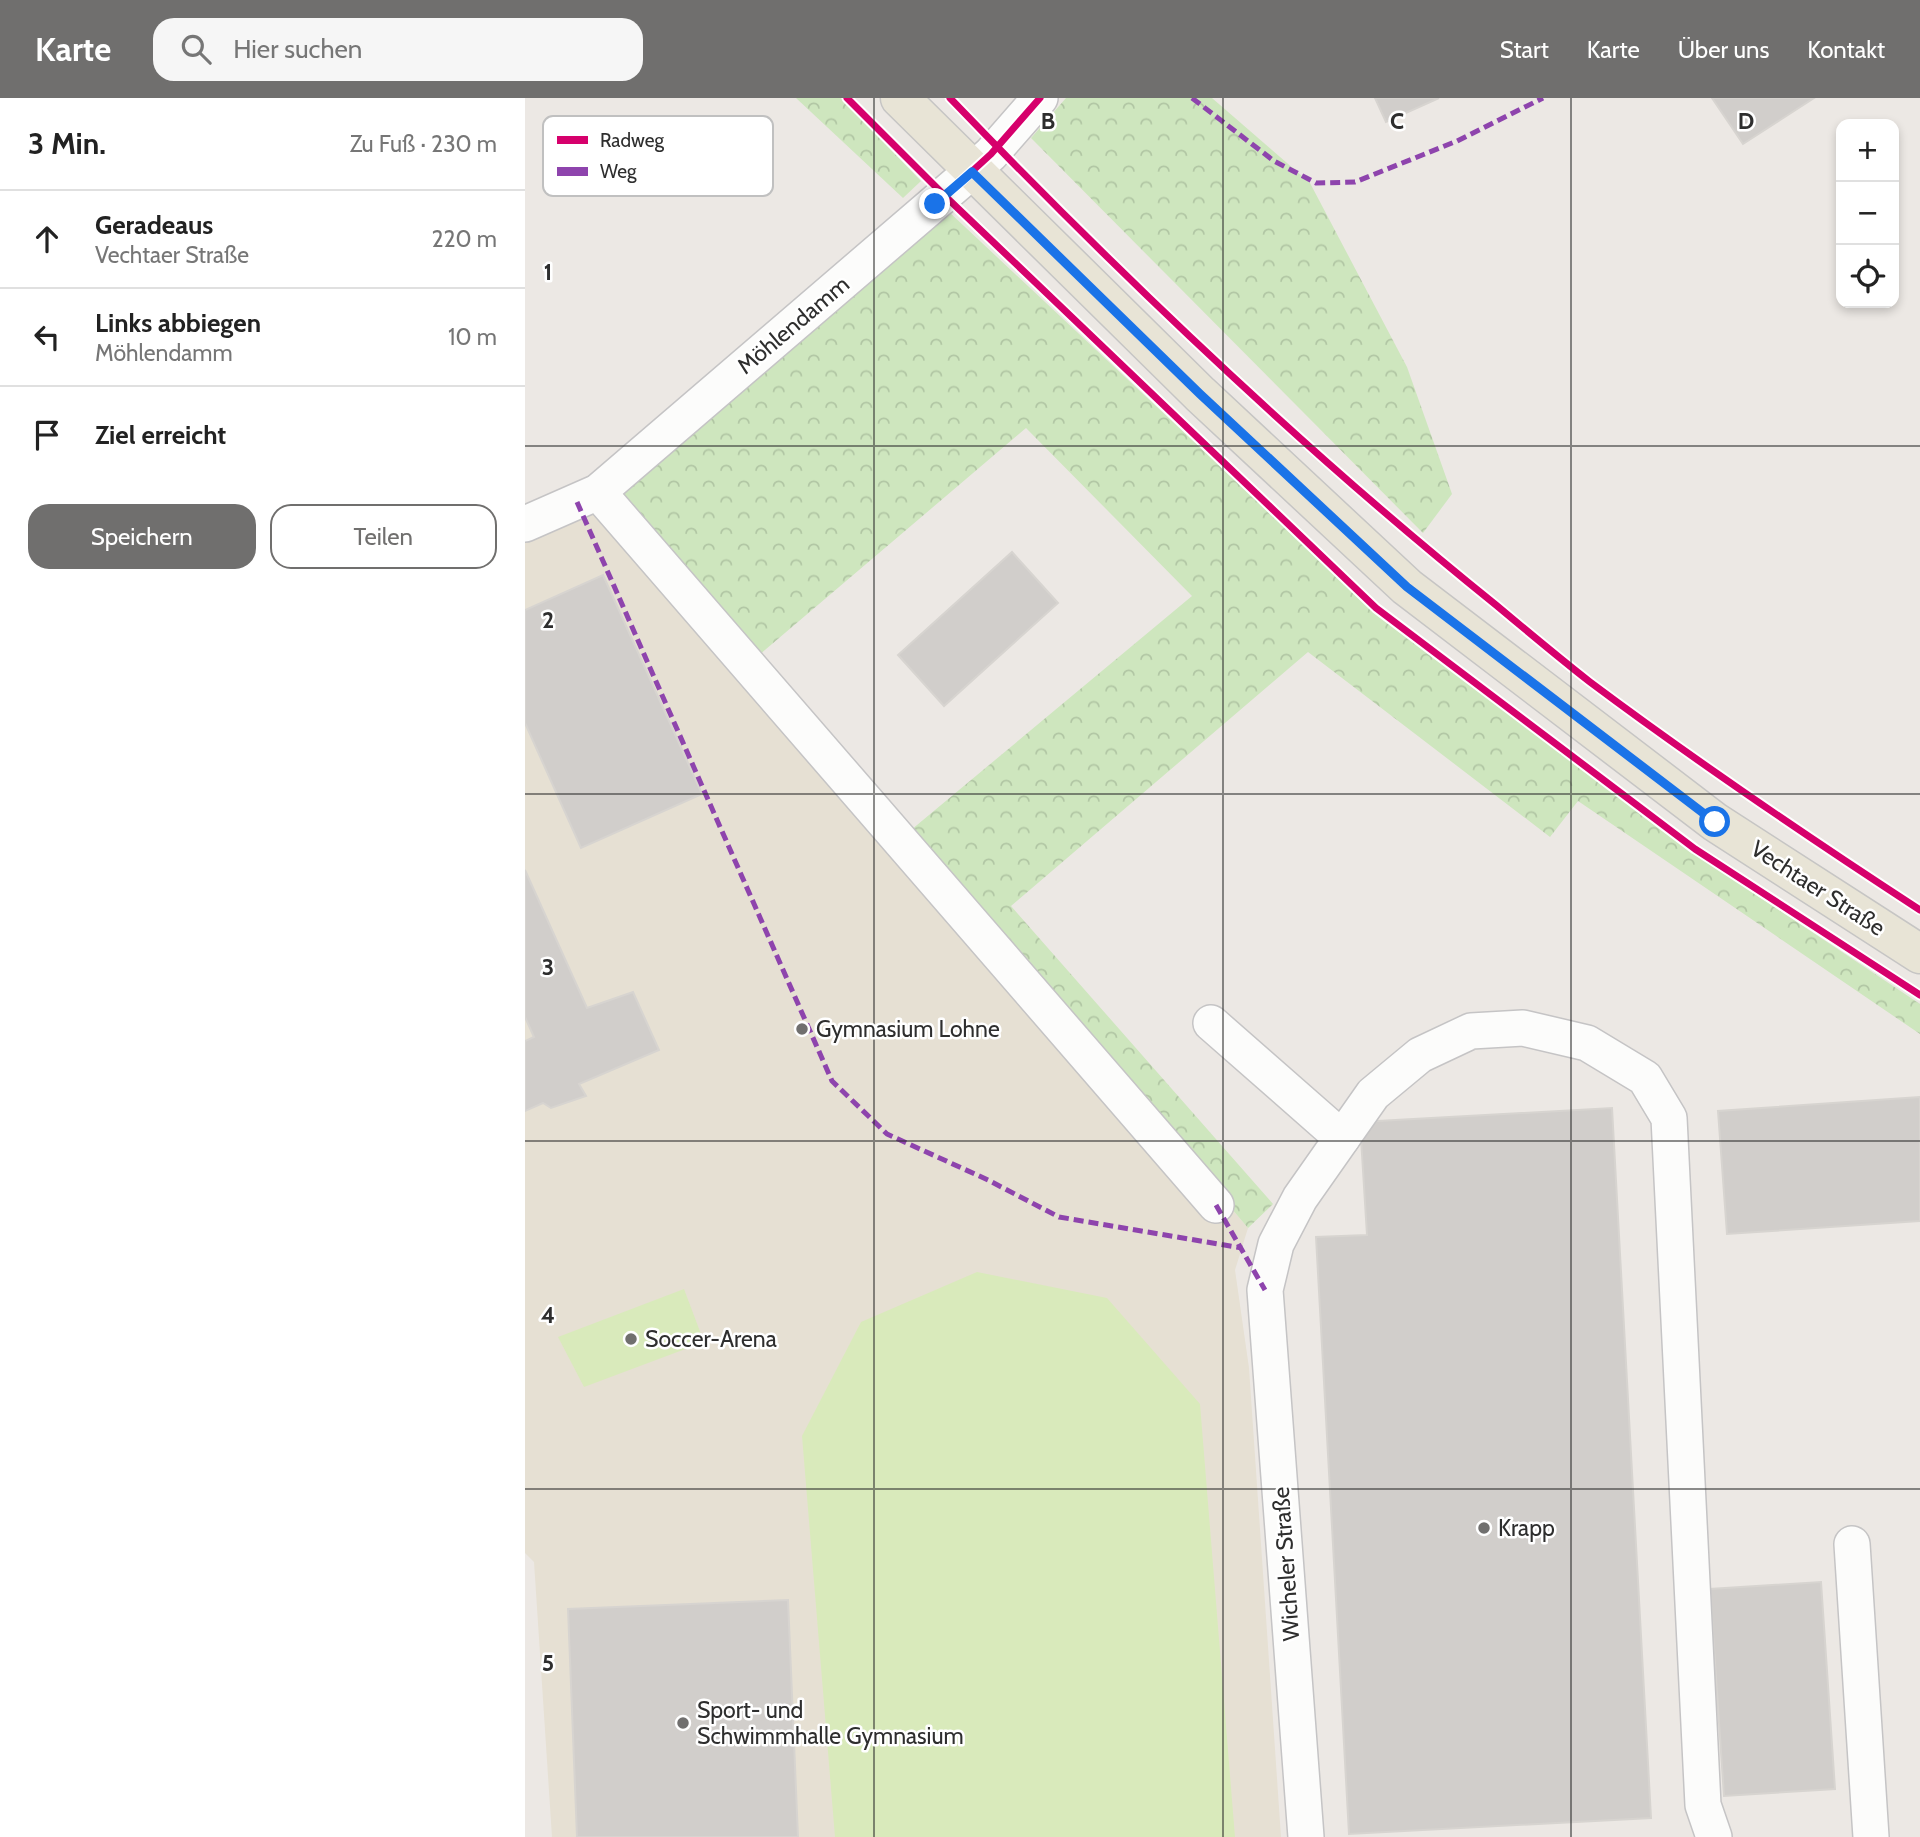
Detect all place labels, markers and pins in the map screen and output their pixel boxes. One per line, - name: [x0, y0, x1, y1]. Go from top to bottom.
- place label: Gymnasium Lohne: [816, 1015, 1000, 1043]
- marker: Gymnasium Lohne: [794, 1021, 810, 1037]
- place label: Soccer-Arena: [645, 1325, 777, 1353]
- marker: Soccer-Arena: [623, 1331, 639, 1347]
- place label: Krapp: [1498, 1514, 1555, 1542]
- marker: Krapp: [1476, 1520, 1492, 1536]
- place label: Sport- und Schwimmhalle Gymnasium: [697, 1696, 964, 1750]
- marker: Sport- und Schwimmhalle Gymnasium: [675, 1715, 691, 1731]

